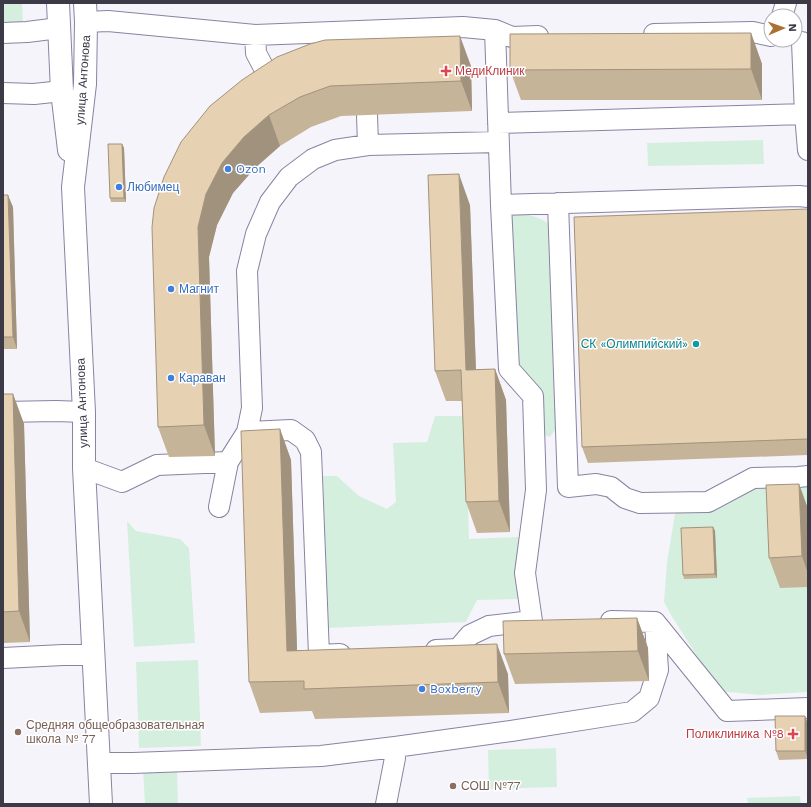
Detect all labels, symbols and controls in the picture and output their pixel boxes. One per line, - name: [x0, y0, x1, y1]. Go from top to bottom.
- north arrow: [763, 8, 803, 48]
- text: N: [786, 23, 799, 32]
- street label: улица Антонова: [73, 34, 93, 125]
- place label: МедиКлиник: [455, 64, 525, 78]
- marker: МедиКлиник: [440, 65, 452, 77]
- place label: Ozon: [236, 162, 266, 176]
- marker: Ozon: [223, 164, 233, 174]
- place label: Любимец: [127, 180, 179, 194]
- marker: Любимец: [114, 182, 124, 192]
- place label: Магнит: [179, 282, 220, 296]
- marker: Магнит: [166, 284, 176, 294]
- place label: СК «Олимпийский»: [581, 337, 688, 351]
- marker: СК «Олимпийский»: [691, 339, 701, 349]
- street label: улица Антонова: [73, 357, 91, 448]
- place label: Караван: [179, 371, 226, 385]
- marker: Караван: [166, 373, 176, 383]
- place label: Boxberry: [430, 682, 482, 696]
- marker: Boxberry: [417, 684, 427, 694]
- place label: Средняя общеобразовательная школа № 77: [26, 718, 205, 746]
- marker: Средняя общеобразовательная школа № 77: [13, 727, 23, 737]
- place label: Поликлиника №8: [686, 727, 784, 741]
- marker: Поликлиника №8: [787, 728, 799, 740]
- place label: СОШ №77: [461, 779, 521, 793]
- marker: СОШ №77: [448, 781, 458, 791]

